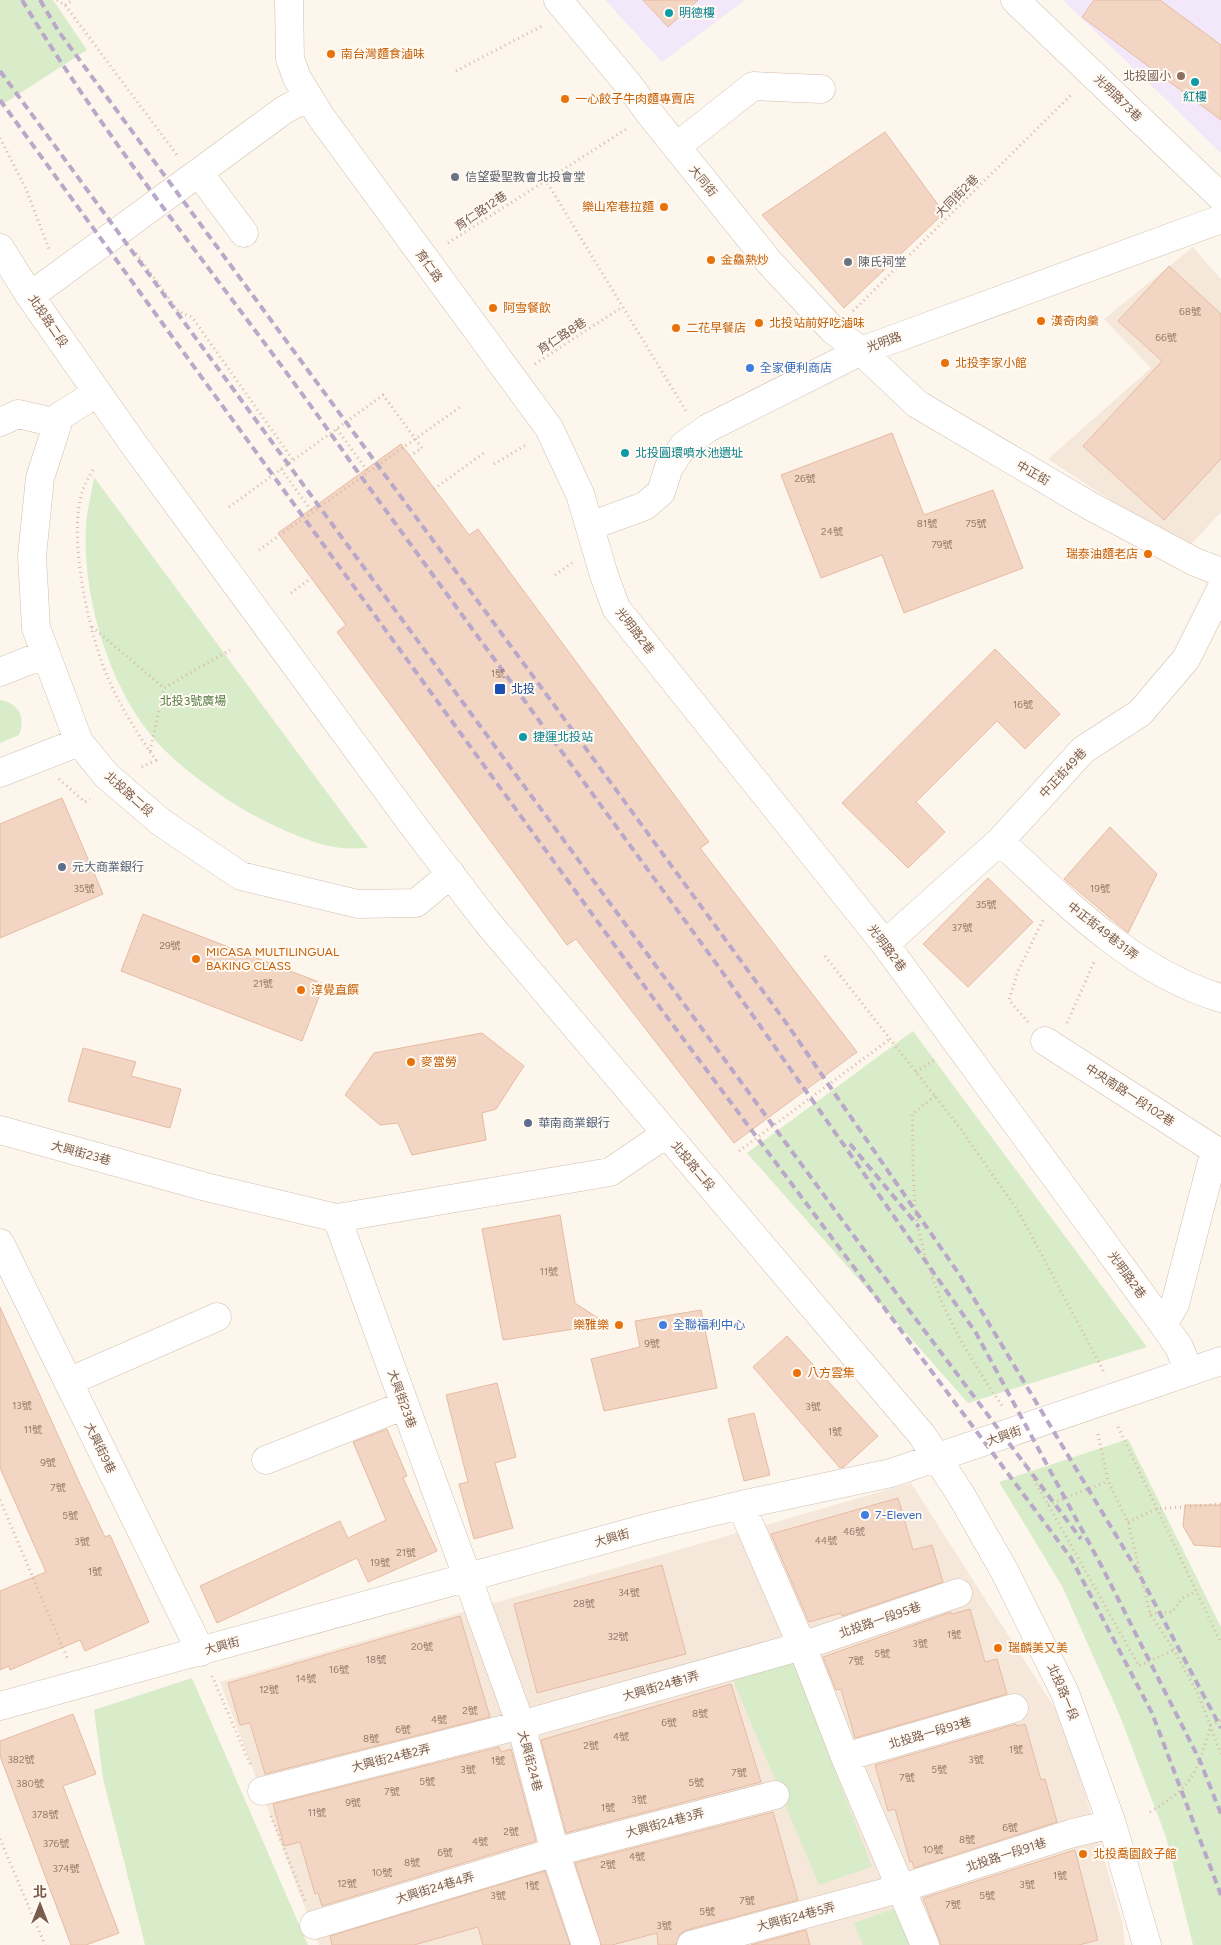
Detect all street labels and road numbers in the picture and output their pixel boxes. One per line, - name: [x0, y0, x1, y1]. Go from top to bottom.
- street label: 光明路73巷: [1091, 72, 1145, 124]
- street label: 大同街: [686, 163, 720, 199]
- street label: 大同街2巷: [933, 172, 981, 220]
- street label: 育仁路12巷: [452, 189, 510, 233]
- street label: 育仁路: [413, 247, 445, 285]
- street label: 北投路二段: [25, 292, 71, 350]
- street label: 育仁路8巷: [535, 315, 589, 357]
- street label: 光明路: [865, 329, 903, 355]
- street label: 中正街: [1014, 458, 1052, 488]
- street label: 光明路2巷: [613, 605, 657, 657]
- street label: 中正街49巷: [1037, 745, 1089, 801]
- street label: 北投路二段: [102, 769, 156, 819]
- street label: 中正街49巷31弄: [1065, 899, 1141, 963]
- street label: 光明路2巷: [865, 922, 909, 974]
- street label: 中央南路一段102巷: [1083, 1061, 1177, 1129]
- street label: 大興街23巷: [50, 1138, 112, 1168]
- street label: 北投路二段: [668, 1139, 718, 1193]
- street label: 光明路2巷: [1105, 1249, 1149, 1301]
- street label: 大興街23巷: [385, 1368, 419, 1430]
- street label: 大興街9巷: [82, 1420, 118, 1476]
- street label: 大興街: [985, 1424, 1023, 1448]
- street label: 大興街: [593, 1526, 631, 1550]
- street label: 北投路一段95巷: [837, 1599, 923, 1641]
- street label: 大興街: [203, 1635, 241, 1657]
- street label: 北投路一段: [1045, 1662, 1081, 1722]
- street label: 大興街24巷1弄: [621, 1668, 701, 1704]
- street label: 北投路一段93巷: [887, 1715, 973, 1751]
- street label: 大興街24巷: [515, 1729, 545, 1793]
- street label: 大興街24巷2弄: [350, 1741, 432, 1775]
- street label: 大興街24巷3弄: [624, 1806, 706, 1840]
- street label: 北投路一段91巷: [964, 1835, 1048, 1875]
- street label: 大興街24巷4弄: [394, 1869, 476, 1907]
- street label: 大興街24巷5弄: [755, 1900, 837, 1934]

